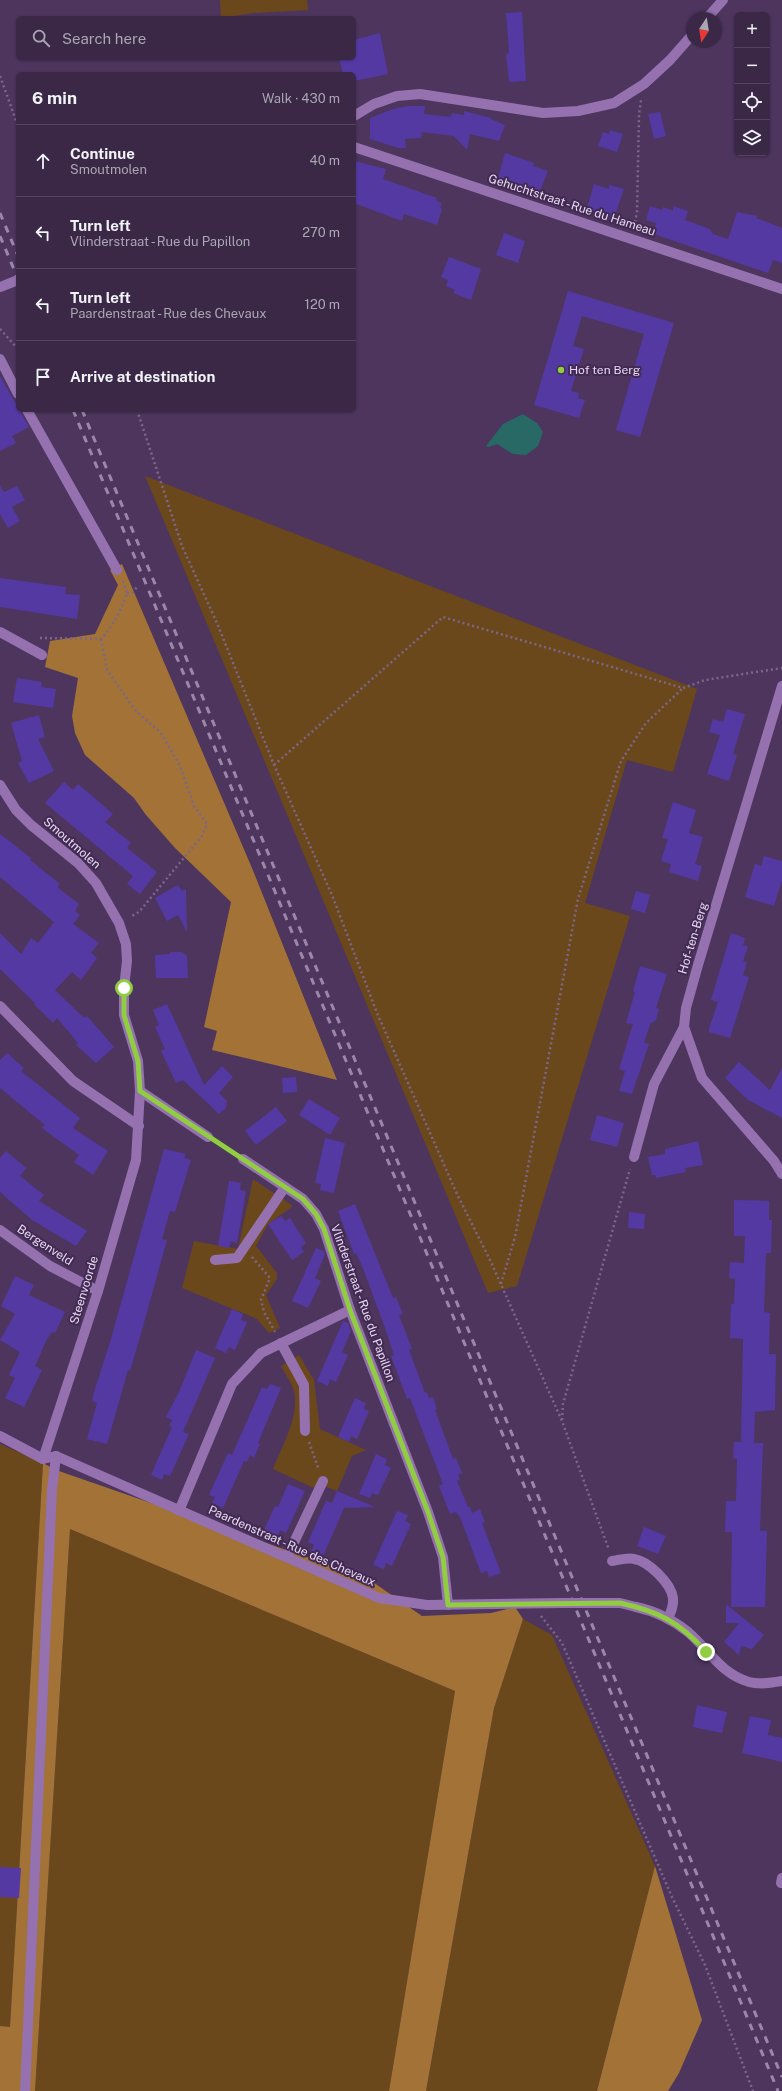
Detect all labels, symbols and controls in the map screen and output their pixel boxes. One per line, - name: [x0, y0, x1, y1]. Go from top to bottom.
- north arrow: [686, 12, 722, 48]
- map controls: [734, 12, 770, 156]
- button: +: [734, 12, 770, 48]
- search box: [16, 16, 356, 60]
- icon: search: [30, 27, 52, 49]
- text: Search here: [62, 30, 146, 47]
- button: −: [734, 48, 770, 84]
- button: locate: [734, 84, 770, 120]
- text: 6 min: [32, 88, 77, 108]
- text: Walk · 430 m: [262, 91, 340, 106]
- button: layers: [734, 120, 770, 156]
- text: Continue: [70, 145, 135, 162]
- icon: ahead: [32, 150, 54, 172]
- text: 40 m: [309, 153, 340, 168]
- text: Smoutmolen: [70, 162, 147, 177]
- street label: Gehuchtstraat - Rue du Hameau: [487, 171, 657, 239]
- text: Turn left: [70, 217, 131, 234]
- icon: left: [32, 222, 54, 244]
- text: 270 m: [302, 225, 340, 240]
- text: Vlinderstraat - Rue du Papillon: [70, 234, 250, 249]
- text: Turn left: [70, 289, 131, 306]
- icon: left: [32, 294, 54, 316]
- text: 120 m: [305, 297, 340, 312]
- text: Paardenstraat - Rue des Chevaux: [70, 306, 267, 321]
- place label: Hof ten Berg: [569, 363, 640, 377]
- marker: Hof ten Berg: [556, 365, 566, 375]
- icon: arrive: [32, 366, 54, 388]
- text: Arrive at destination: [70, 368, 215, 385]
- street label: Smoutmolen: [41, 814, 103, 872]
- street label: Hof-ten-Berg: [675, 900, 711, 976]
- route start: [115, 979, 133, 997]
- street label: Bergenveld: [15, 1222, 75, 1268]
- street label: Vlinderstraat - Rue du Papillon: [328, 1222, 398, 1384]
- street label: Steenvoorde: [67, 1254, 101, 1326]
- street label: Paardenstraat - Rue des Chevaux: [206, 1503, 378, 1589]
- route end: [697, 1643, 715, 1661]

